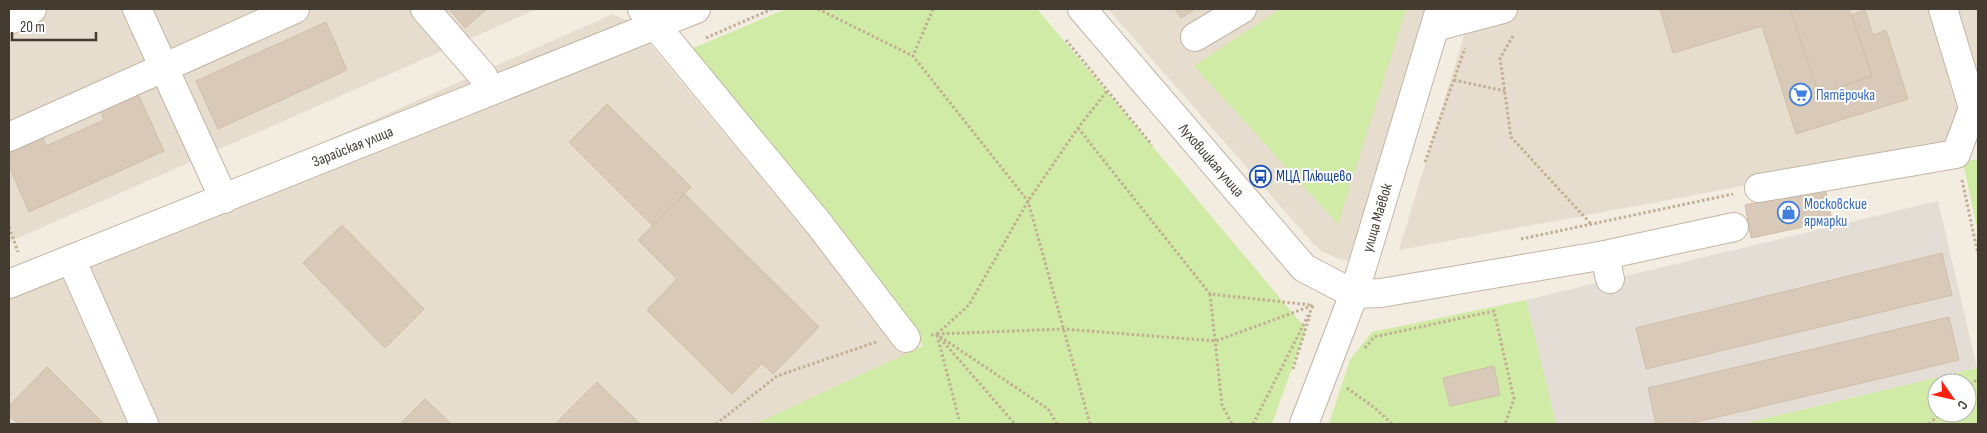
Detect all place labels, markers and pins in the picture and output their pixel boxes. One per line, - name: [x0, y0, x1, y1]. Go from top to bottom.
- supermarket icon: Пятёрочка: [1788, 83, 1812, 107]
- place label: Пятёрочка: [1816, 86, 1875, 105]
- bus stop icon: МЦД Плющево: [1248, 164, 1272, 188]
- place label: МЦД Плющево: [1276, 167, 1352, 186]
- place label: Московские ярмарки: [1804, 195, 1867, 231]
- shop icon: Московские ярмарки: [1776, 201, 1800, 225]

